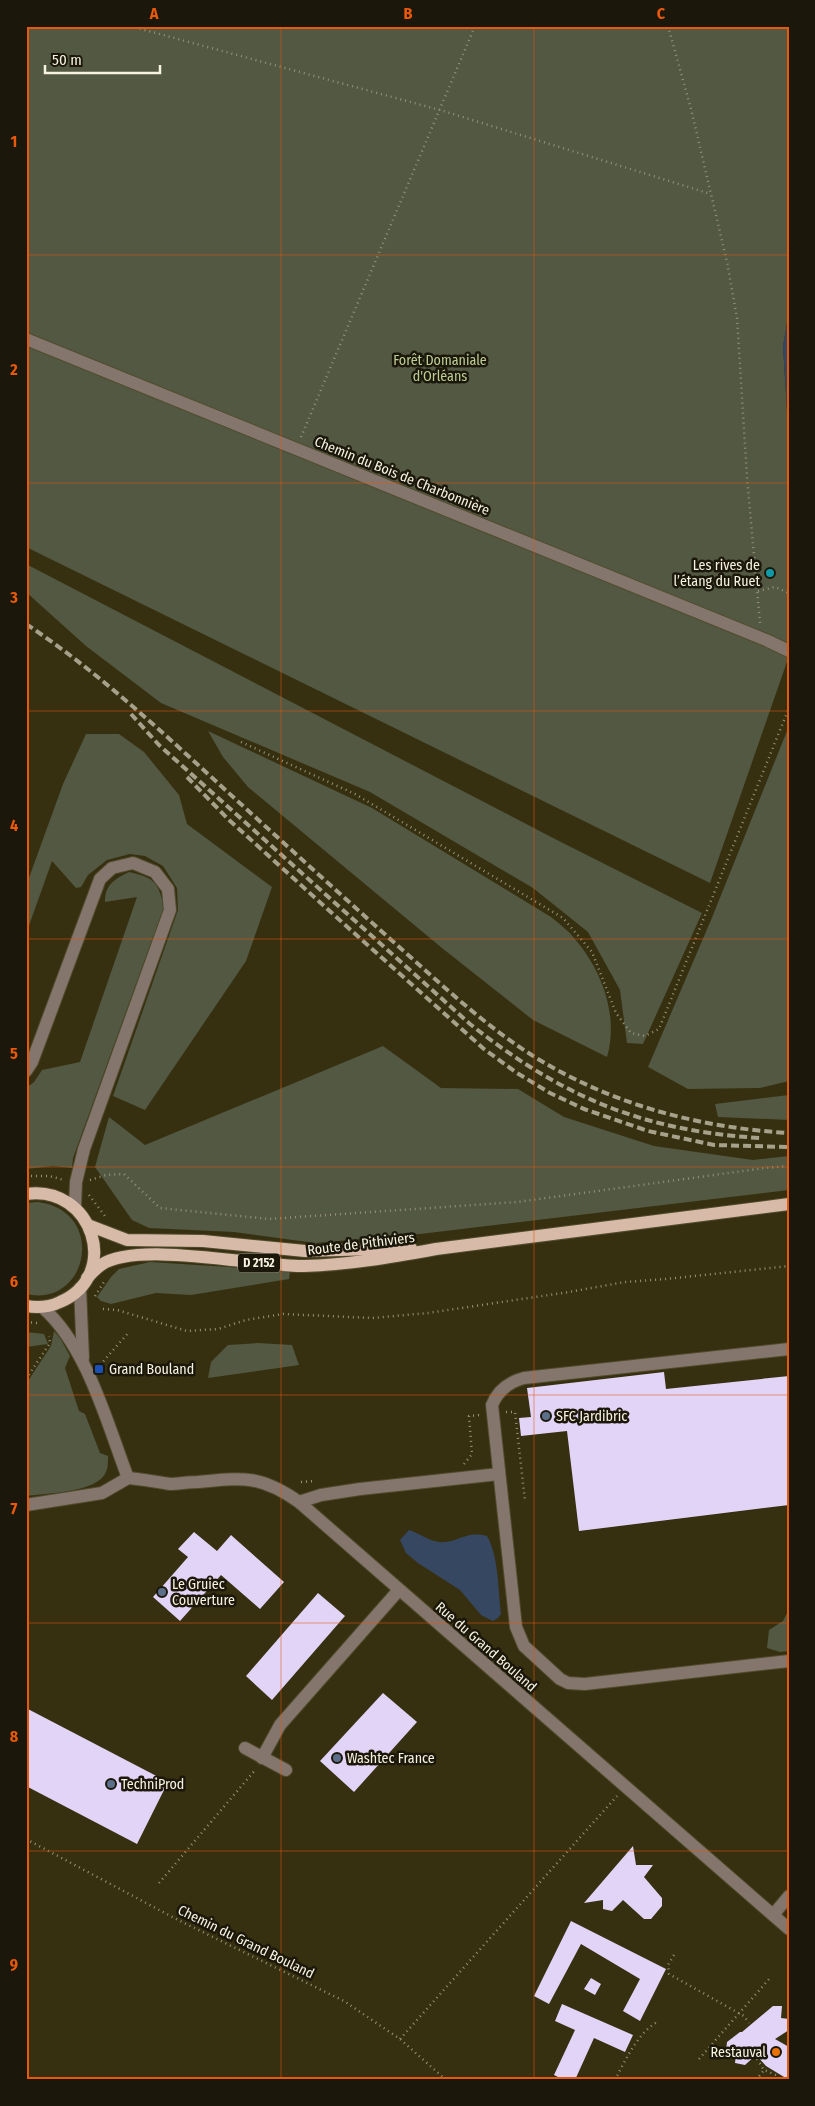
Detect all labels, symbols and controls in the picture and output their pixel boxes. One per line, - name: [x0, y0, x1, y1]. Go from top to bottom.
- text: A: [149, 4, 159, 23]
- text: B: [404, 4, 413, 23]
- text: C: [657, 4, 666, 23]
- scale bar: [45, 42, 160, 74]
- text: 50 m: [52, 51, 82, 69]
- text: 1: [11, 132, 17, 151]
- park label: Forêt Domaniale d'Orléans: [393, 352, 487, 385]
- text: 2: [9, 360, 18, 379]
- street label: Chemin du Bois de Charbonnière: [312, 433, 492, 519]
- place label: Les rives de l’étang du Ruet: [674, 557, 760, 590]
- marker: Les rives de l’étang du Ruet: [764, 567, 776, 579]
- text: 3: [9, 588, 18, 607]
- text: 4: [10, 816, 18, 835]
- text: 5: [10, 1044, 18, 1063]
- street label: Route de Pithiviers: [306, 1229, 416, 1259]
- road number: D 2152: [238, 1254, 280, 1272]
- text: 6: [10, 1272, 18, 1291]
- place label: Grand Bouland: [109, 1361, 194, 1378]
- marker: Grand Bouland: [93, 1363, 105, 1375]
- place label: SFC Jardibric: [556, 1408, 627, 1425]
- marker: SFC Jardibric: [540, 1410, 552, 1422]
- text: 7: [11, 1499, 18, 1518]
- place label: Le Gruiec Couverture: [172, 1576, 235, 1609]
- marker: Le Gruiec Couverture: [156, 1586, 168, 1598]
- street label: Rue du Grand Bouland: [432, 1598, 540, 1696]
- text: 8: [10, 1727, 19, 1746]
- place label: Washtec France: [347, 1750, 435, 1767]
- marker: Washtec France: [331, 1752, 343, 1764]
- place label: TechniProd: [121, 1776, 184, 1793]
- marker: TechniProd: [105, 1778, 117, 1790]
- street label: Chemin du Grand Bouland: [175, 1902, 317, 1982]
- text: 9: [10, 1955, 18, 1974]
- place label: Restauval: [711, 2044, 766, 2061]
- marker: Restauval: [770, 2046, 782, 2058]

